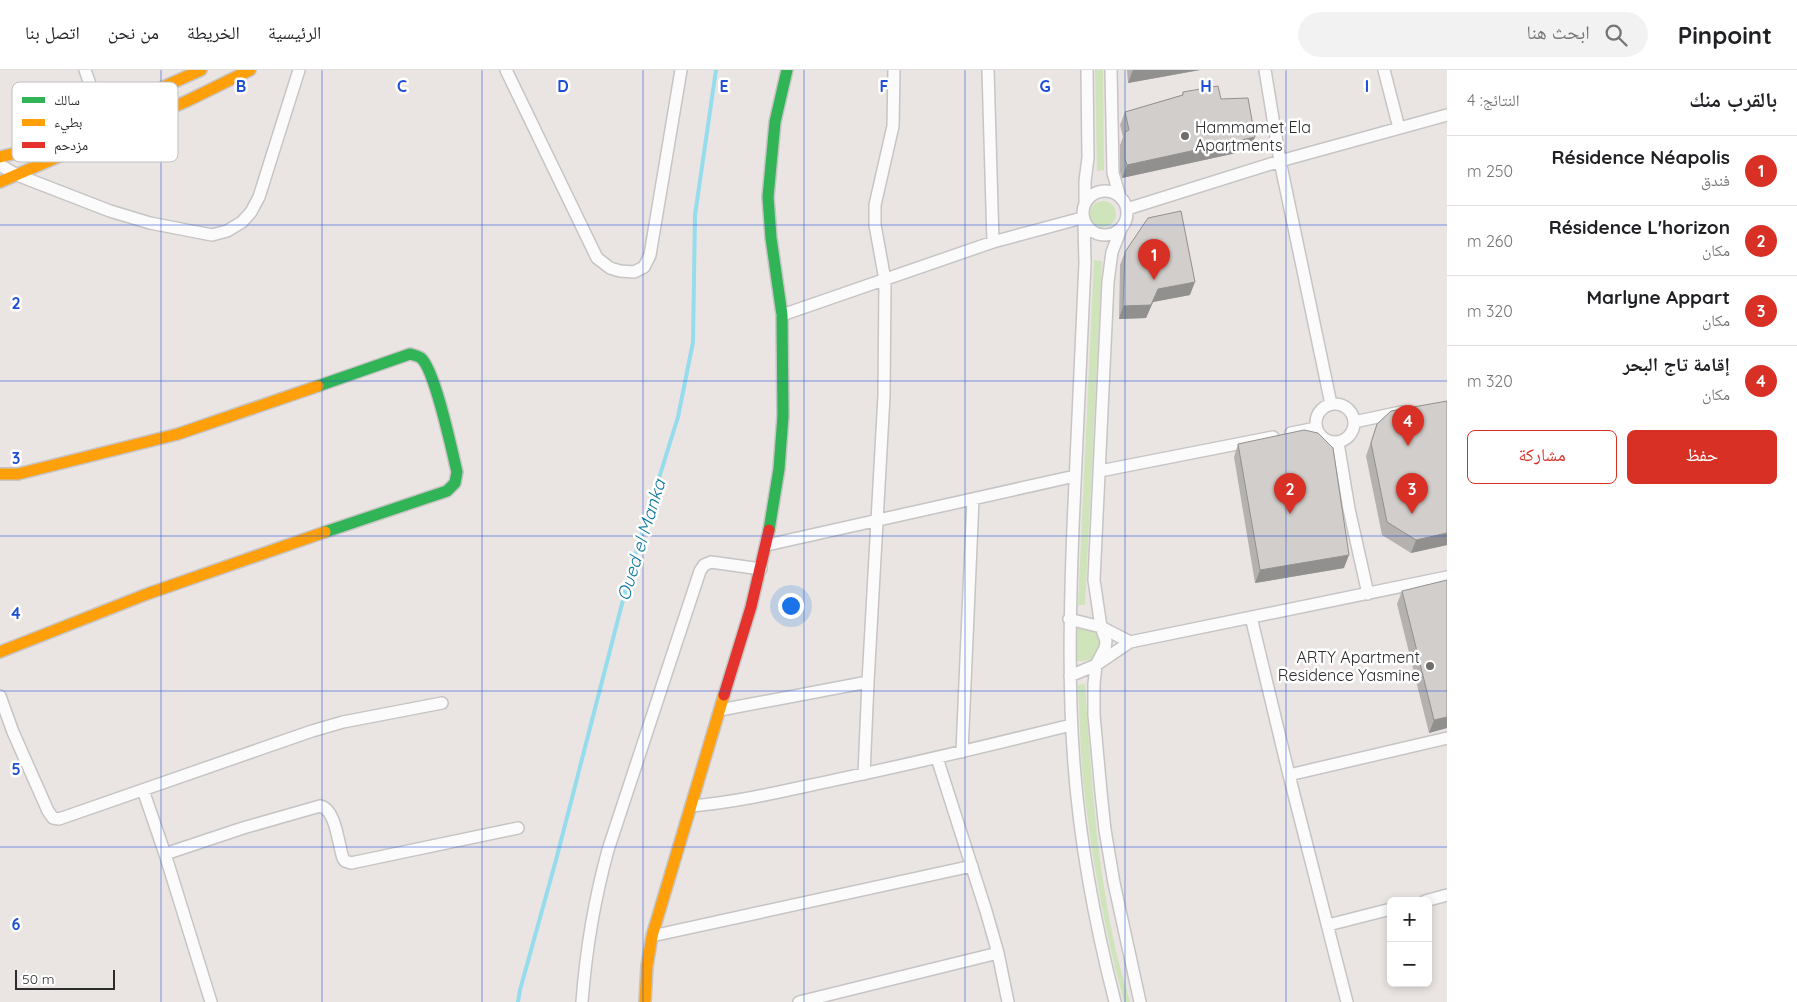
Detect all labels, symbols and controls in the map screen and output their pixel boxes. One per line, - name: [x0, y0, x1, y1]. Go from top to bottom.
- search box: [1298, 12, 1648, 57]
- text: ابحث هنا: [1527, 20, 1590, 44]
- text: Pinpoint: [1678, 20, 1772, 50]
- text: اتصل بنا: [25, 21, 80, 44]
- text: من نحن: [108, 21, 159, 44]
- text: الخريطة: [187, 21, 240, 44]
- text: الرئيسية: [268, 21, 321, 44]
- icon: search: [1602, 21, 1630, 49]
- text: B: [236, 76, 246, 96]
- text: C: [397, 76, 407, 96]
- text: D: [557, 76, 569, 96]
- text: E: [719, 76, 729, 96]
- text: F: [880, 76, 889, 96]
- text: G: [1039, 76, 1051, 96]
- text: H: [1200, 76, 1212, 96]
- text: I: [1365, 76, 1369, 96]
- legend: [12, 82, 178, 162]
- text: بالقرب منك: [1689, 86, 1777, 112]
- text: النتائج: 4: [1467, 90, 1520, 110]
- text: سالك: [54, 91, 80, 109]
- text: بطيء: [54, 113, 83, 134]
- place label: Hammamet Ela Apartments: [1195, 117, 1311, 155]
- marker: Hammamet Ela Apartments: [1179, 130, 1191, 142]
- text: مزدحم: [54, 136, 88, 155]
- text: Résidence Néapolis: [1552, 145, 1730, 169]
- text: 250 m: [1467, 161, 1513, 181]
- text: 1: [1758, 161, 1764, 181]
- text: فندق: [1701, 170, 1730, 190]
- text: Résidence L'horizon: [1549, 215, 1730, 239]
- text: 260 m: [1467, 231, 1513, 251]
- text: 2: [1756, 231, 1766, 251]
- pin: 1: [1138, 239, 1170, 280]
- text: مكان: [1702, 240, 1730, 260]
- text: Marlyne Appart: [1586, 285, 1730, 309]
- text: 2: [11, 293, 21, 313]
- text: 320 m: [1467, 301, 1513, 321]
- text: 3: [1757, 301, 1765, 321]
- text: مكان: [1702, 310, 1730, 330]
- text: إقامة تاج البحر: [1623, 352, 1730, 376]
- text: 320 m: [1467, 371, 1513, 391]
- text: 4: [1756, 371, 1766, 391]
- text: مكان: [1702, 384, 1730, 404]
- pin: 4: [1392, 405, 1424, 446]
- button: مشاركة: [1467, 430, 1617, 484]
- button: حفظ: [1627, 430, 1777, 484]
- text: 3: [12, 448, 20, 468]
- pin: 2: [1274, 473, 1306, 514]
- pin: 3: [1396, 473, 1428, 514]
- water label: Oued el Manka: [612, 475, 671, 604]
- your location: [778, 593, 804, 619]
- text: 4: [11, 603, 21, 623]
- place label: ARTY Apartment Residence Yasmine: [1278, 647, 1420, 685]
- marker: ARTY Apartment Residence Yasmine: [1424, 660, 1436, 672]
- text: 5: [11, 759, 21, 779]
- map controls: [1387, 897, 1432, 987]
- button: +: [1387, 897, 1432, 942]
- text: 6: [12, 914, 21, 934]
- button: −: [1387, 942, 1432, 987]
- scale bar: [15, 967, 115, 990]
- text: 50 m: [22, 970, 55, 988]

